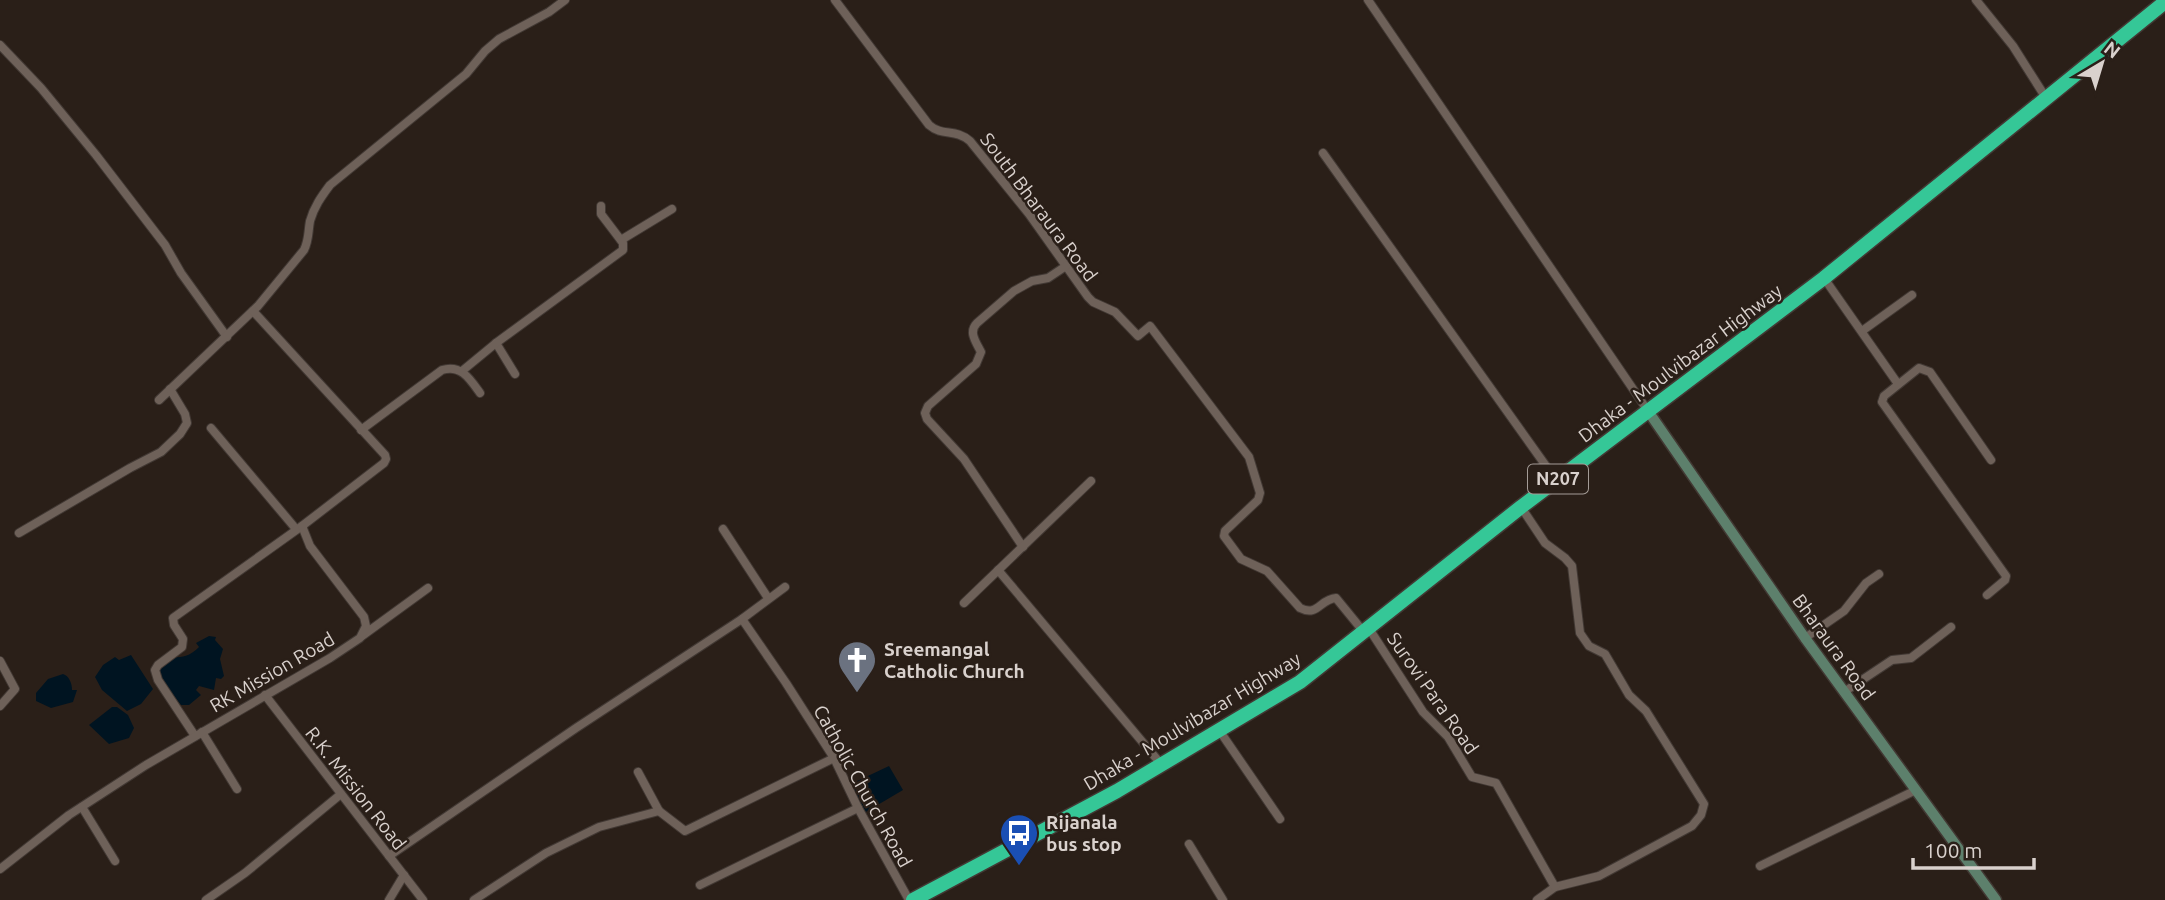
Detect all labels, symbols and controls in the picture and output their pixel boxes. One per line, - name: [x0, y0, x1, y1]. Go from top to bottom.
- north arrow: [2067, 28, 2137, 98]
- text: N: [2100, 37, 2125, 63]
- street label: South Bharaura Road: [976, 128, 1102, 286]
- street label: Dhaka - Moulvibazar Highway: [1574, 279, 1786, 447]
- road number: N207: [1528, 464, 1588, 494]
- street label: Bharaura Road: [1788, 590, 1880, 704]
- street label: RK Mission Road: [206, 627, 338, 717]
- street label: Surovi Para Road: [1383, 628, 1483, 758]
- place label: Sreemangal Catholic Church: [884, 638, 1025, 682]
- church icon: Sreemangal Catholic Church: [836, 639, 878, 694]
- street label: Dhaka - Moulvibazar Highway: [1080, 647, 1304, 795]
- street label: Catholic Church Road: [809, 701, 917, 871]
- street label: R.K. Mission Road: [301, 722, 411, 854]
- place label: Rijanala bus stop: [1046, 811, 1122, 855]
- bus stop icon: Rijanala bus stop: [998, 812, 1040, 867]
- scale bar: [1913, 827, 2034, 871]
- text: 100 m: [1924, 838, 1982, 862]

